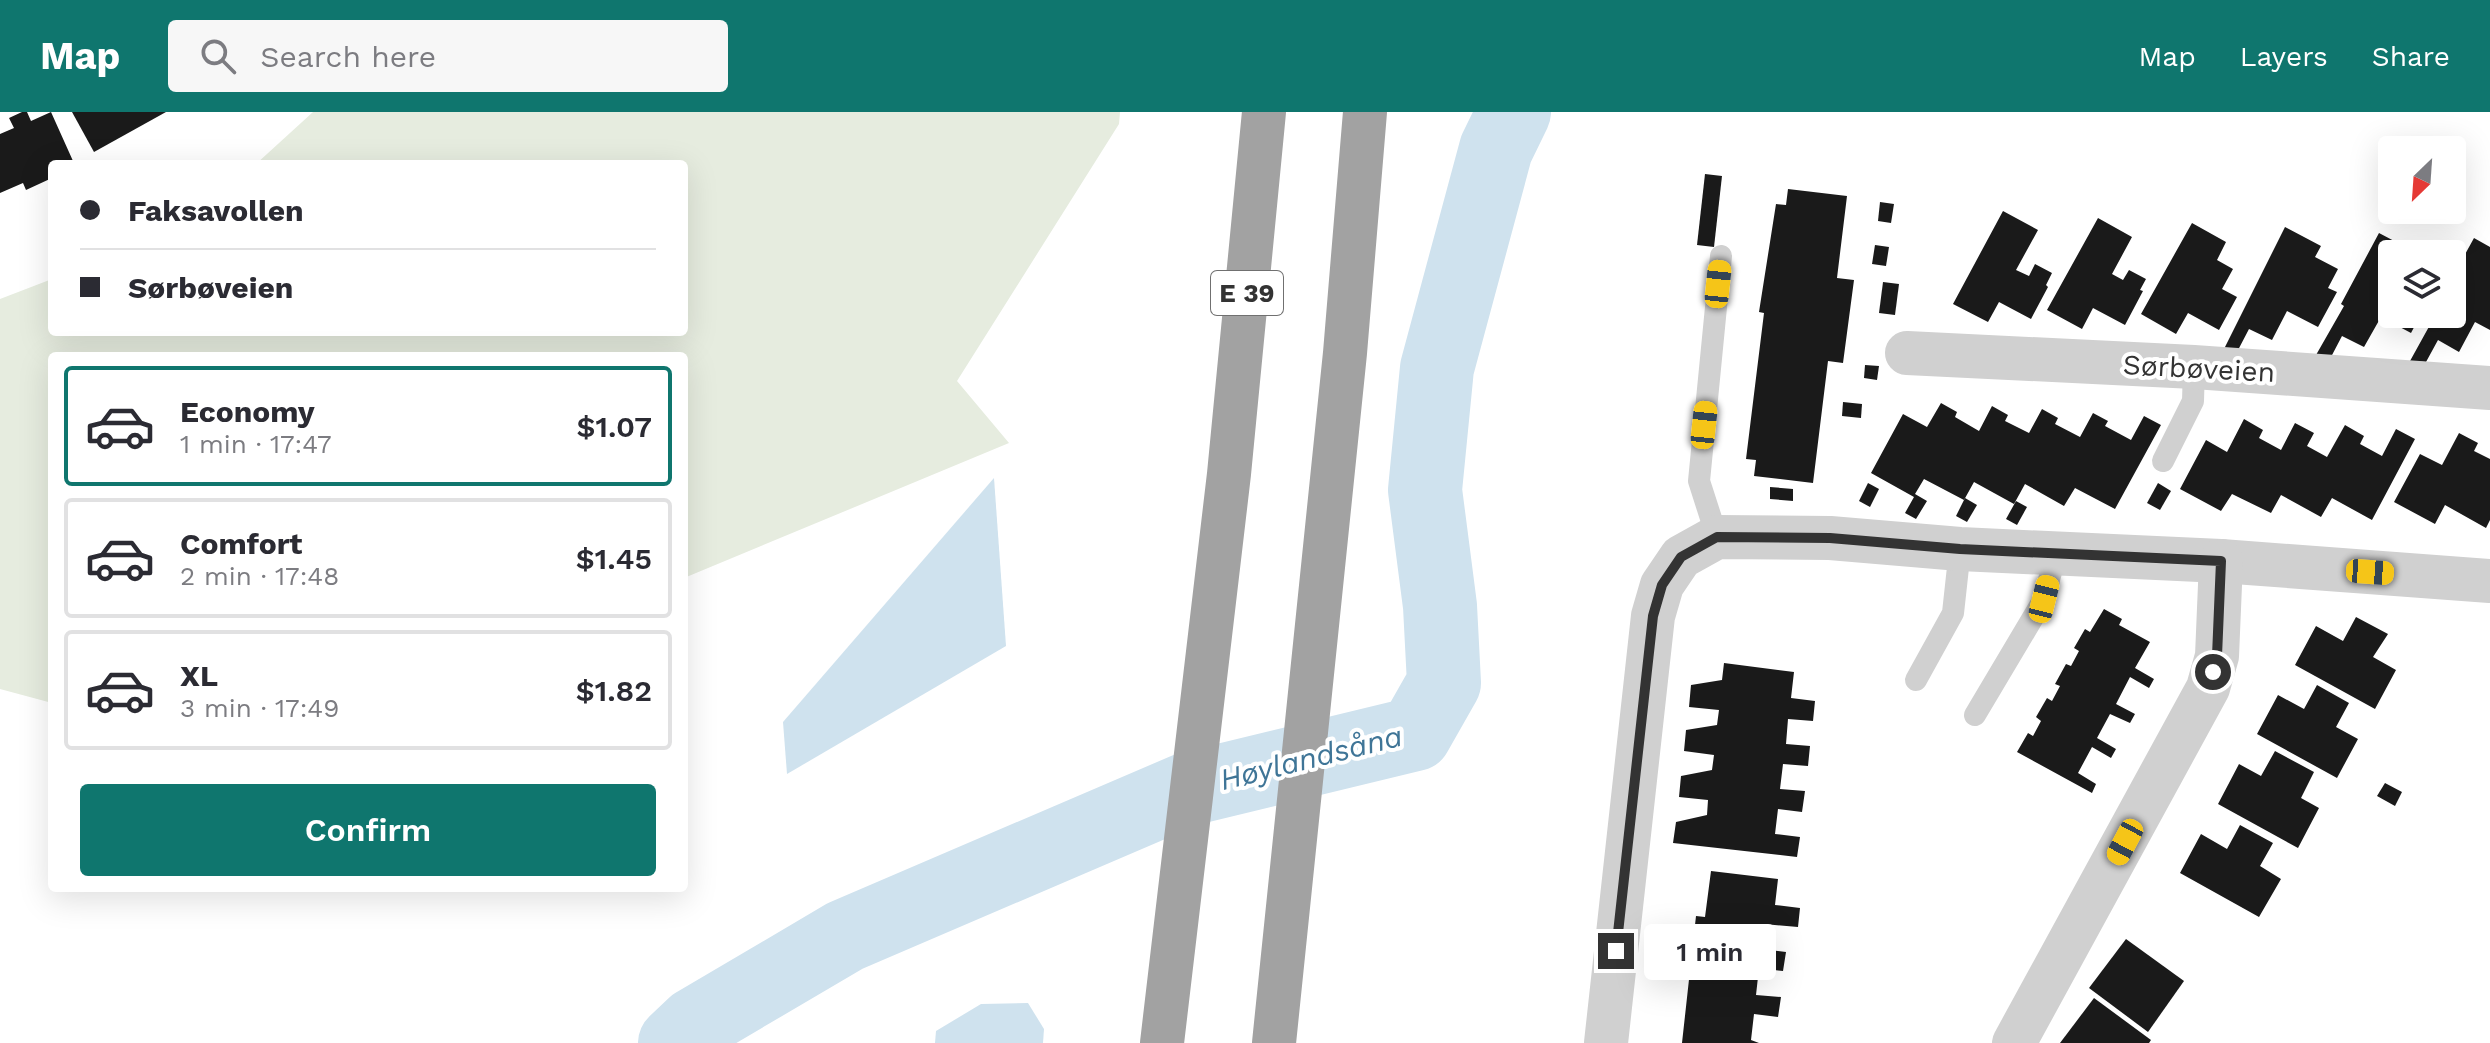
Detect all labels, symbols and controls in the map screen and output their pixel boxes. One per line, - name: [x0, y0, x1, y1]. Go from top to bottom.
- search box: [168, 20, 728, 92]
- text: Map: [40, 34, 120, 78]
- icon: search: [196, 34, 240, 78]
- text: Search here: [260, 39, 436, 74]
- text: Map: [2139, 40, 2196, 73]
- text: Layers: [2240, 40, 2328, 73]
- text: Share: [2372, 40, 2450, 73]
- north arrow: [2378, 136, 2466, 224]
- map controls: [2378, 136, 2466, 328]
- text: Faksavollen: [128, 193, 304, 228]
- button: layers: [2378, 240, 2466, 328]
- car: [1704, 259, 1732, 309]
- text: Sørbøveien: [128, 270, 293, 305]
- road number: E 39: [1211, 271, 1283, 315]
- street label: Sørbøveien: [2122, 348, 2276, 389]
- icon: car: [84, 390, 156, 462]
- text: Economy: [180, 394, 315, 429]
- car: [1690, 400, 1718, 450]
- text: $1.07: [576, 409, 652, 444]
- text: 1 min · 17:47: [180, 429, 331, 459]
- icon: car: [84, 522, 156, 594]
- text: Comfort: [180, 526, 302, 561]
- text: $1.45: [576, 541, 652, 576]
- car: [2345, 558, 2395, 586]
- text: 2 min · 17:48: [180, 561, 339, 591]
- car: [2027, 573, 2061, 625]
- icon: car: [84, 654, 156, 726]
- route start: [2195, 654, 2231, 690]
- text: XL: [180, 658, 218, 693]
- text: $1.82: [576, 673, 652, 708]
- text: 3 min · 17:49: [180, 693, 339, 723]
- water label: Høylandsåna: [1216, 718, 1406, 797]
- button: Confirm: [80, 784, 656, 876]
- car: [2103, 815, 2147, 869]
- callout: 1 min: [1644, 923, 1776, 979]
- route end: [1598, 933, 1634, 969]
- text: 1 min: [1677, 937, 1743, 967]

